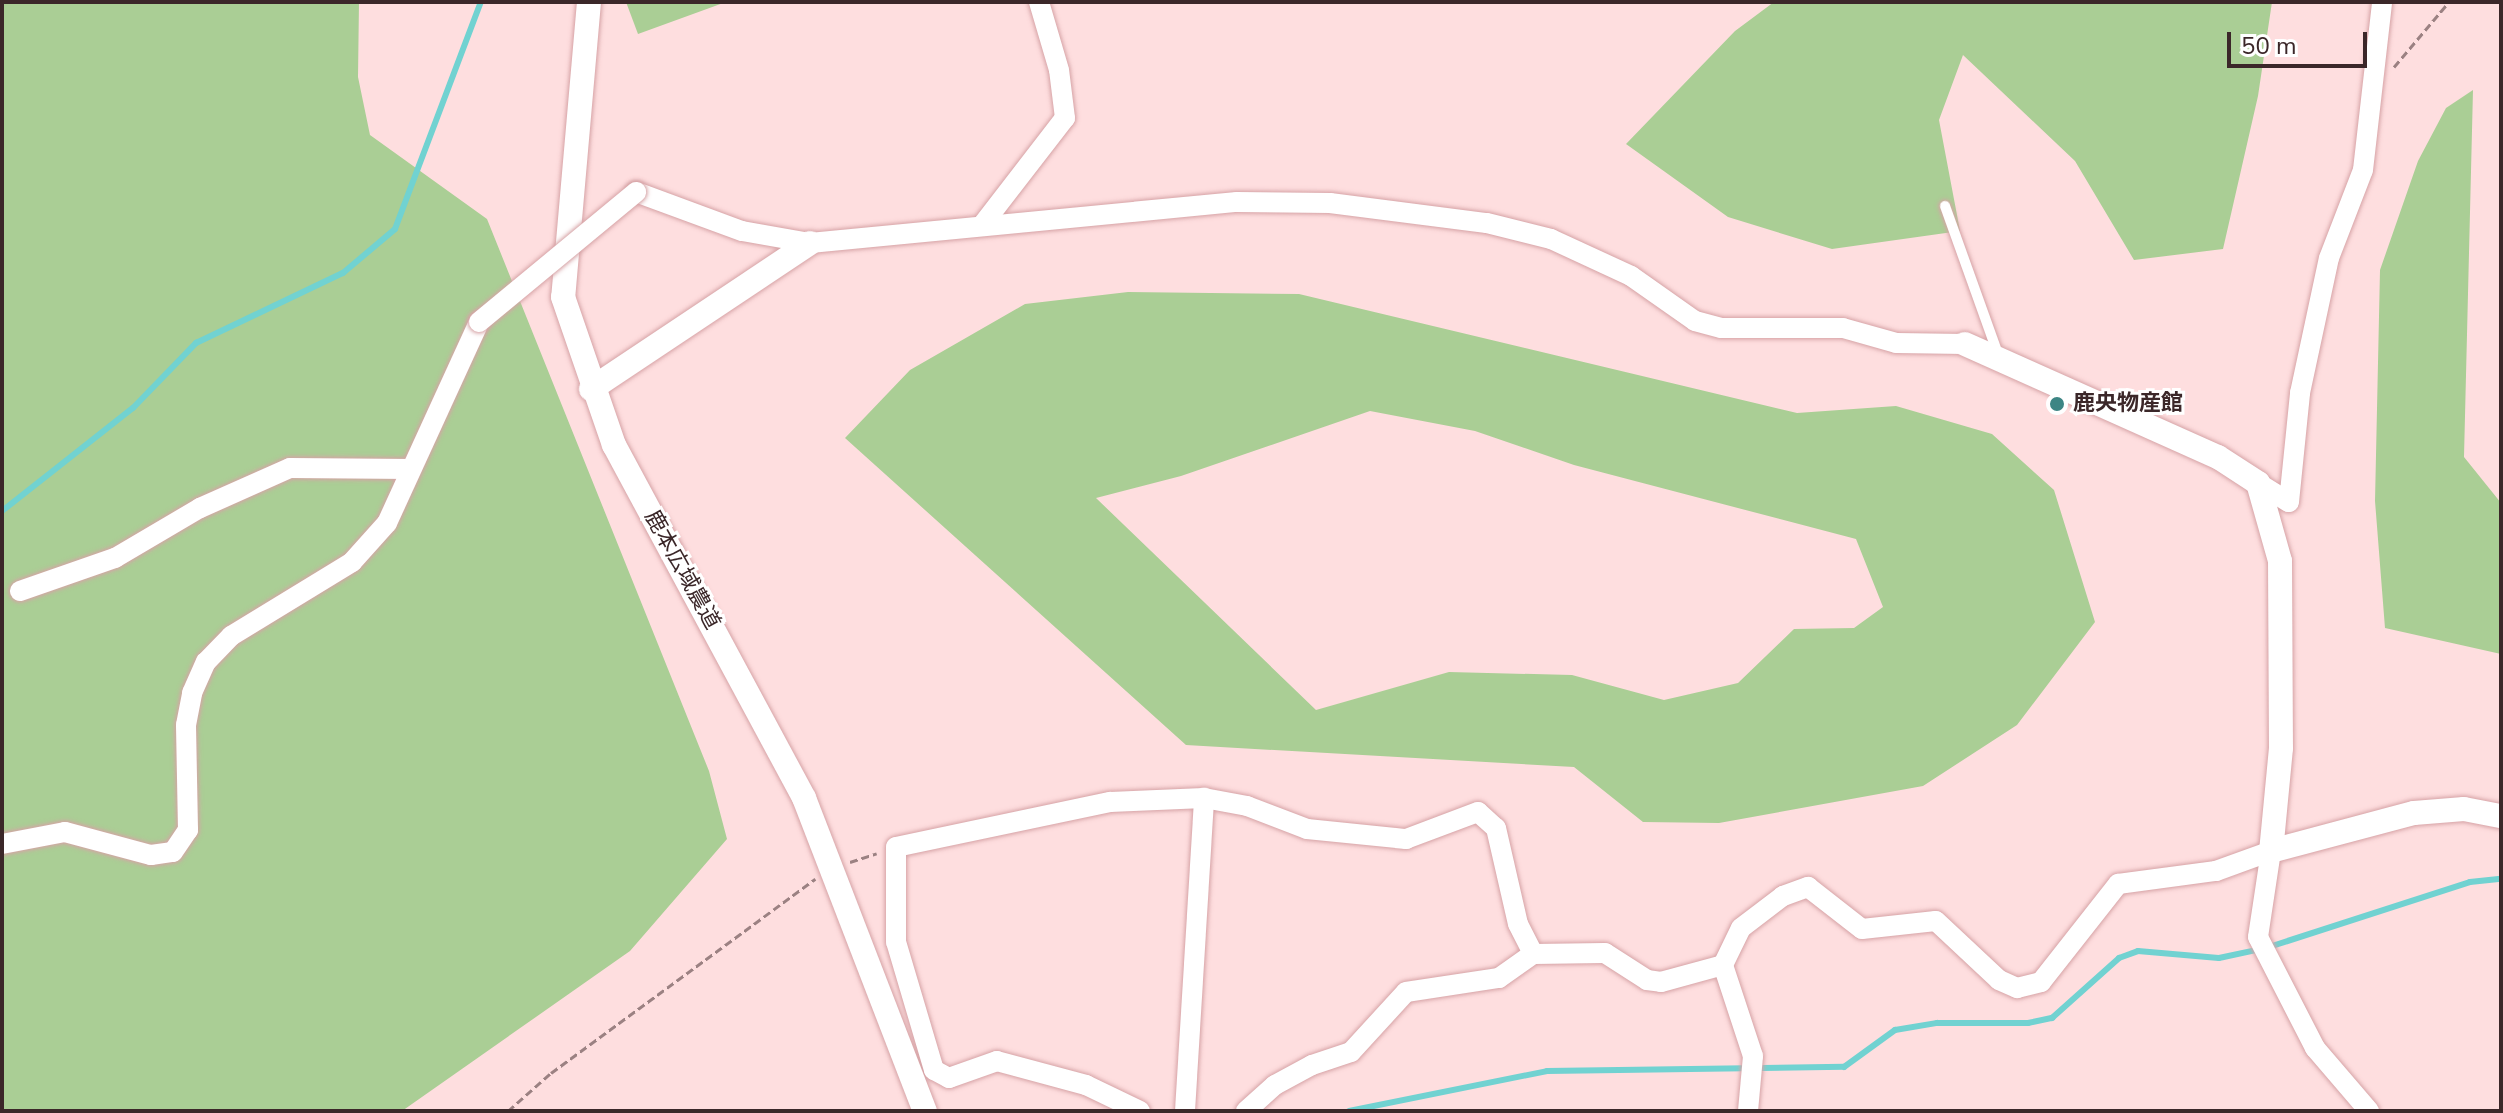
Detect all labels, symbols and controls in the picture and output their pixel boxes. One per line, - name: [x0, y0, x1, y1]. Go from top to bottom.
- scale bar: [2231, 16, 2371, 66]
- text: 50 m: [2241, 30, 2297, 62]
- place label: 鹿央物産館: [2073, 391, 2183, 417]
- marker: 鹿央物産館: [2048, 395, 2066, 413]
- street label: 鹿本広域農道: [638, 506, 726, 634]

